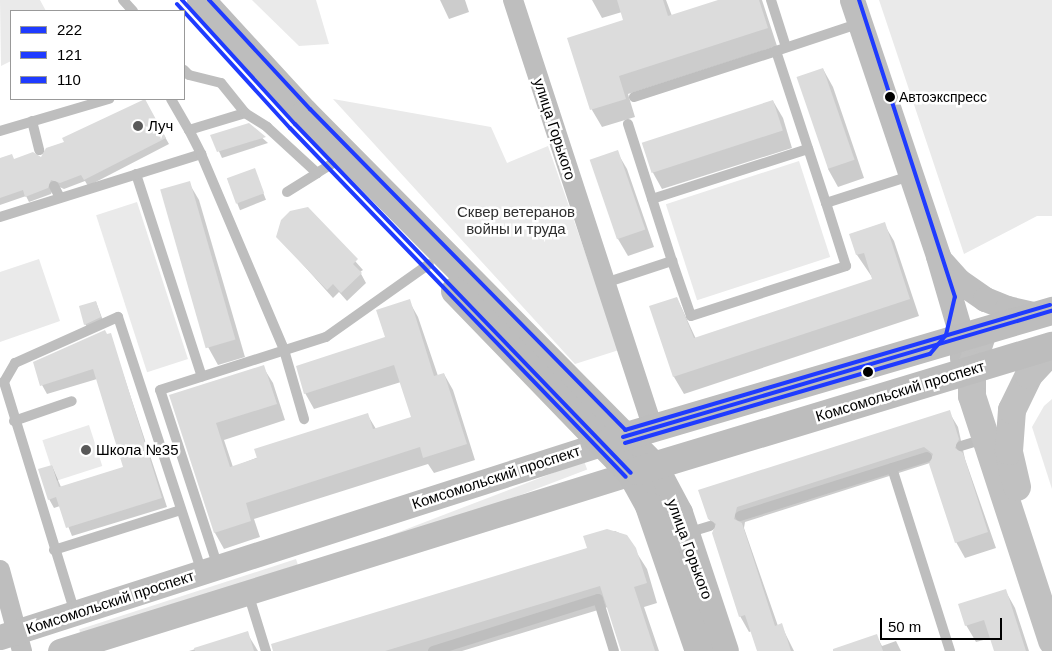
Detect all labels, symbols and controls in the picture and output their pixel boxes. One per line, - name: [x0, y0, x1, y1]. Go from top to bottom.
- legend: [10, 10, 185, 100]
- text: 222: [57, 21, 82, 38]
- text: 121: [57, 46, 82, 63]
- text: 110: [57, 71, 81, 88]
- street label: улица Горького: [530, 76, 580, 182]
- place label: Автоэкспресс: [899, 89, 987, 105]
- marker: Автоэкспресс: [885, 92, 895, 102]
- place label: Луч: [148, 117, 173, 135]
- marker: Луч: [132, 120, 144, 132]
- park label: Сквер ветеранов войны и труда: [457, 202, 575, 237]
- street label: Комсомольский проспект: [813, 357, 987, 425]
- unlabelled marker: [863, 367, 873, 377]
- place label: Школа №35: [96, 441, 179, 459]
- street label: Комсомольский проспект: [410, 441, 582, 513]
- marker: Школа №35: [80, 444, 92, 456]
- street label: улица Горького: [663, 496, 717, 602]
- street label: Комсомольский проспект: [24, 566, 196, 638]
- scale bar: [882, 608, 1004, 640]
- text: 50 m: [888, 618, 921, 635]

